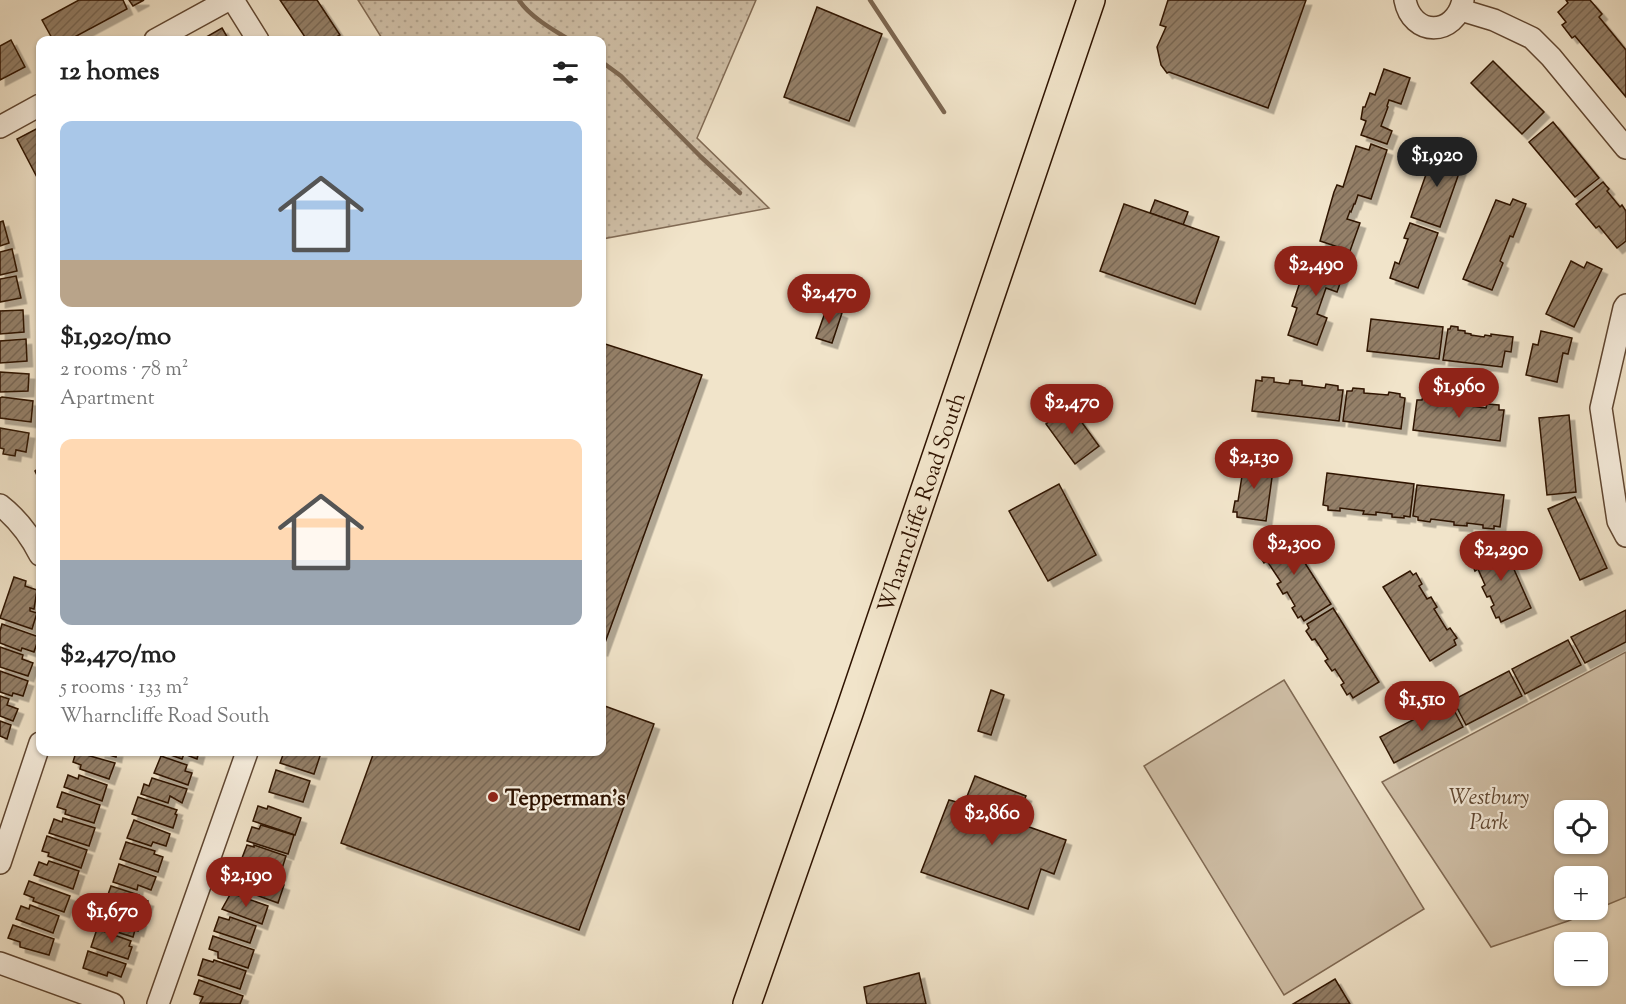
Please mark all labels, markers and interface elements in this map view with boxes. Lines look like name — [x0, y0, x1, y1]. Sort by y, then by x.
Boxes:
text: 12 homes — [60, 54, 159, 91]
icon: filters — [549, 56, 582, 89]
pin: $1,920 — [1388, 137, 1486, 188]
text: $1,920 — [1411, 142, 1463, 171]
icon: home — [267, 160, 375, 268]
pin: $2,490 — [1267, 246, 1365, 297]
text: $2,490 — [1288, 251, 1344, 280]
pin: $2,470 — [780, 274, 878, 325]
text: $2,470 — [801, 279, 857, 308]
text: $1,920/mo — [60, 319, 171, 356]
text: 2 rooms · 78 m² — [60, 356, 189, 385]
pin: $1,960 — [1410, 368, 1508, 419]
text: $1,960 — [1433, 373, 1485, 402]
pin: $2,470 — [1023, 384, 1121, 435]
text: Apartment — [60, 385, 155, 414]
street label: Wharncliffe Road South — [871, 389, 976, 618]
text: $2,470 — [1044, 389, 1100, 418]
pin: $2,130 — [1205, 439, 1303, 490]
text: $2,130 — [1229, 444, 1279, 473]
icon: home — [267, 478, 375, 586]
pin: $2,300 — [1245, 525, 1343, 576]
text: $2,300 — [1267, 530, 1321, 559]
pin: $2,290 — [1452, 531, 1550, 582]
text: $2,290 — [1474, 536, 1528, 565]
text: $2,470/mo — [60, 637, 176, 674]
text: 5 rooms · 133 m² — [60, 674, 189, 703]
pin: $1,510 — [1373, 681, 1471, 732]
text: $1,510 — [1399, 686, 1445, 715]
text: Wharncliffe Road South — [60, 703, 270, 732]
park label: Westbury Park — [1449, 783, 1529, 840]
place label: Tepperman's — [505, 784, 626, 816]
marker: Tepperman's — [486, 790, 500, 804]
pin: $2,860 — [943, 795, 1041, 846]
text: $2,860 — [964, 800, 1020, 829]
map controls — [1554, 800, 1608, 986]
button: locate — [1554, 800, 1608, 854]
pin: $2,190 — [197, 857, 295, 908]
text: $2,190 — [220, 862, 272, 891]
button: + — [1554, 866, 1608, 920]
pin: $1,670 — [63, 893, 161, 944]
text: $1,670 — [86, 898, 138, 927]
button: − — [1554, 932, 1608, 986]

